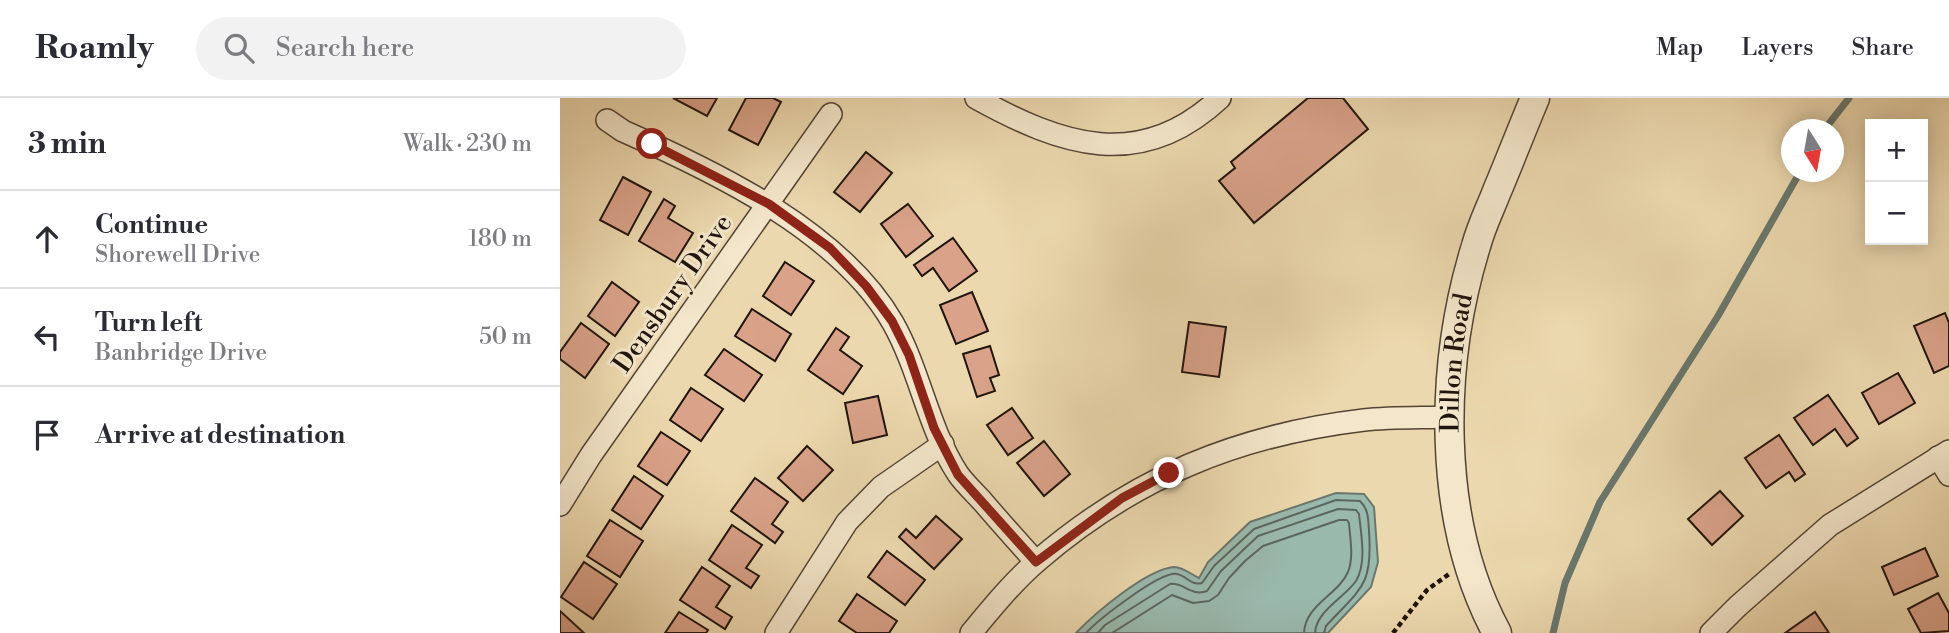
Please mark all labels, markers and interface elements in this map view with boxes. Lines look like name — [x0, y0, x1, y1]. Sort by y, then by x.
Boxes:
search box — [196, 17, 686, 80]
text: Roamly — [35, 28, 154, 69]
icon: search — [220, 29, 258, 67]
text: Search here — [276, 32, 414, 64]
text: Map — [1656, 33, 1703, 63]
text: Layers — [1741, 33, 1813, 63]
text: Share — [1851, 33, 1914, 63]
north arrow — [1781, 119, 1844, 182]
map controls — [1865, 119, 1928, 245]
button: + — [1865, 119, 1928, 182]
text: 3 min — [28, 125, 106, 163]
route start — [636, 128, 667, 159]
text: Walk · 230 m — [403, 130, 532, 158]
button: − — [1865, 182, 1928, 245]
street label: Densbury Drive — [606, 208, 739, 379]
text: Continue — [95, 209, 208, 241]
icon: ahead — [28, 220, 66, 258]
text: 180 m — [468, 225, 532, 253]
text: Shorewell Drive — [95, 241, 260, 269]
street label: Dillon Road — [1434, 290, 1480, 433]
text: Turn left — [95, 307, 203, 339]
icon: left — [28, 318, 66, 356]
text: 50 m — [479, 323, 532, 351]
text: Banbridge Drive — [95, 339, 267, 367]
icon: arrive — [28, 416, 66, 454]
text: Arrive at destination — [95, 419, 345, 451]
route end — [1153, 457, 1184, 488]

